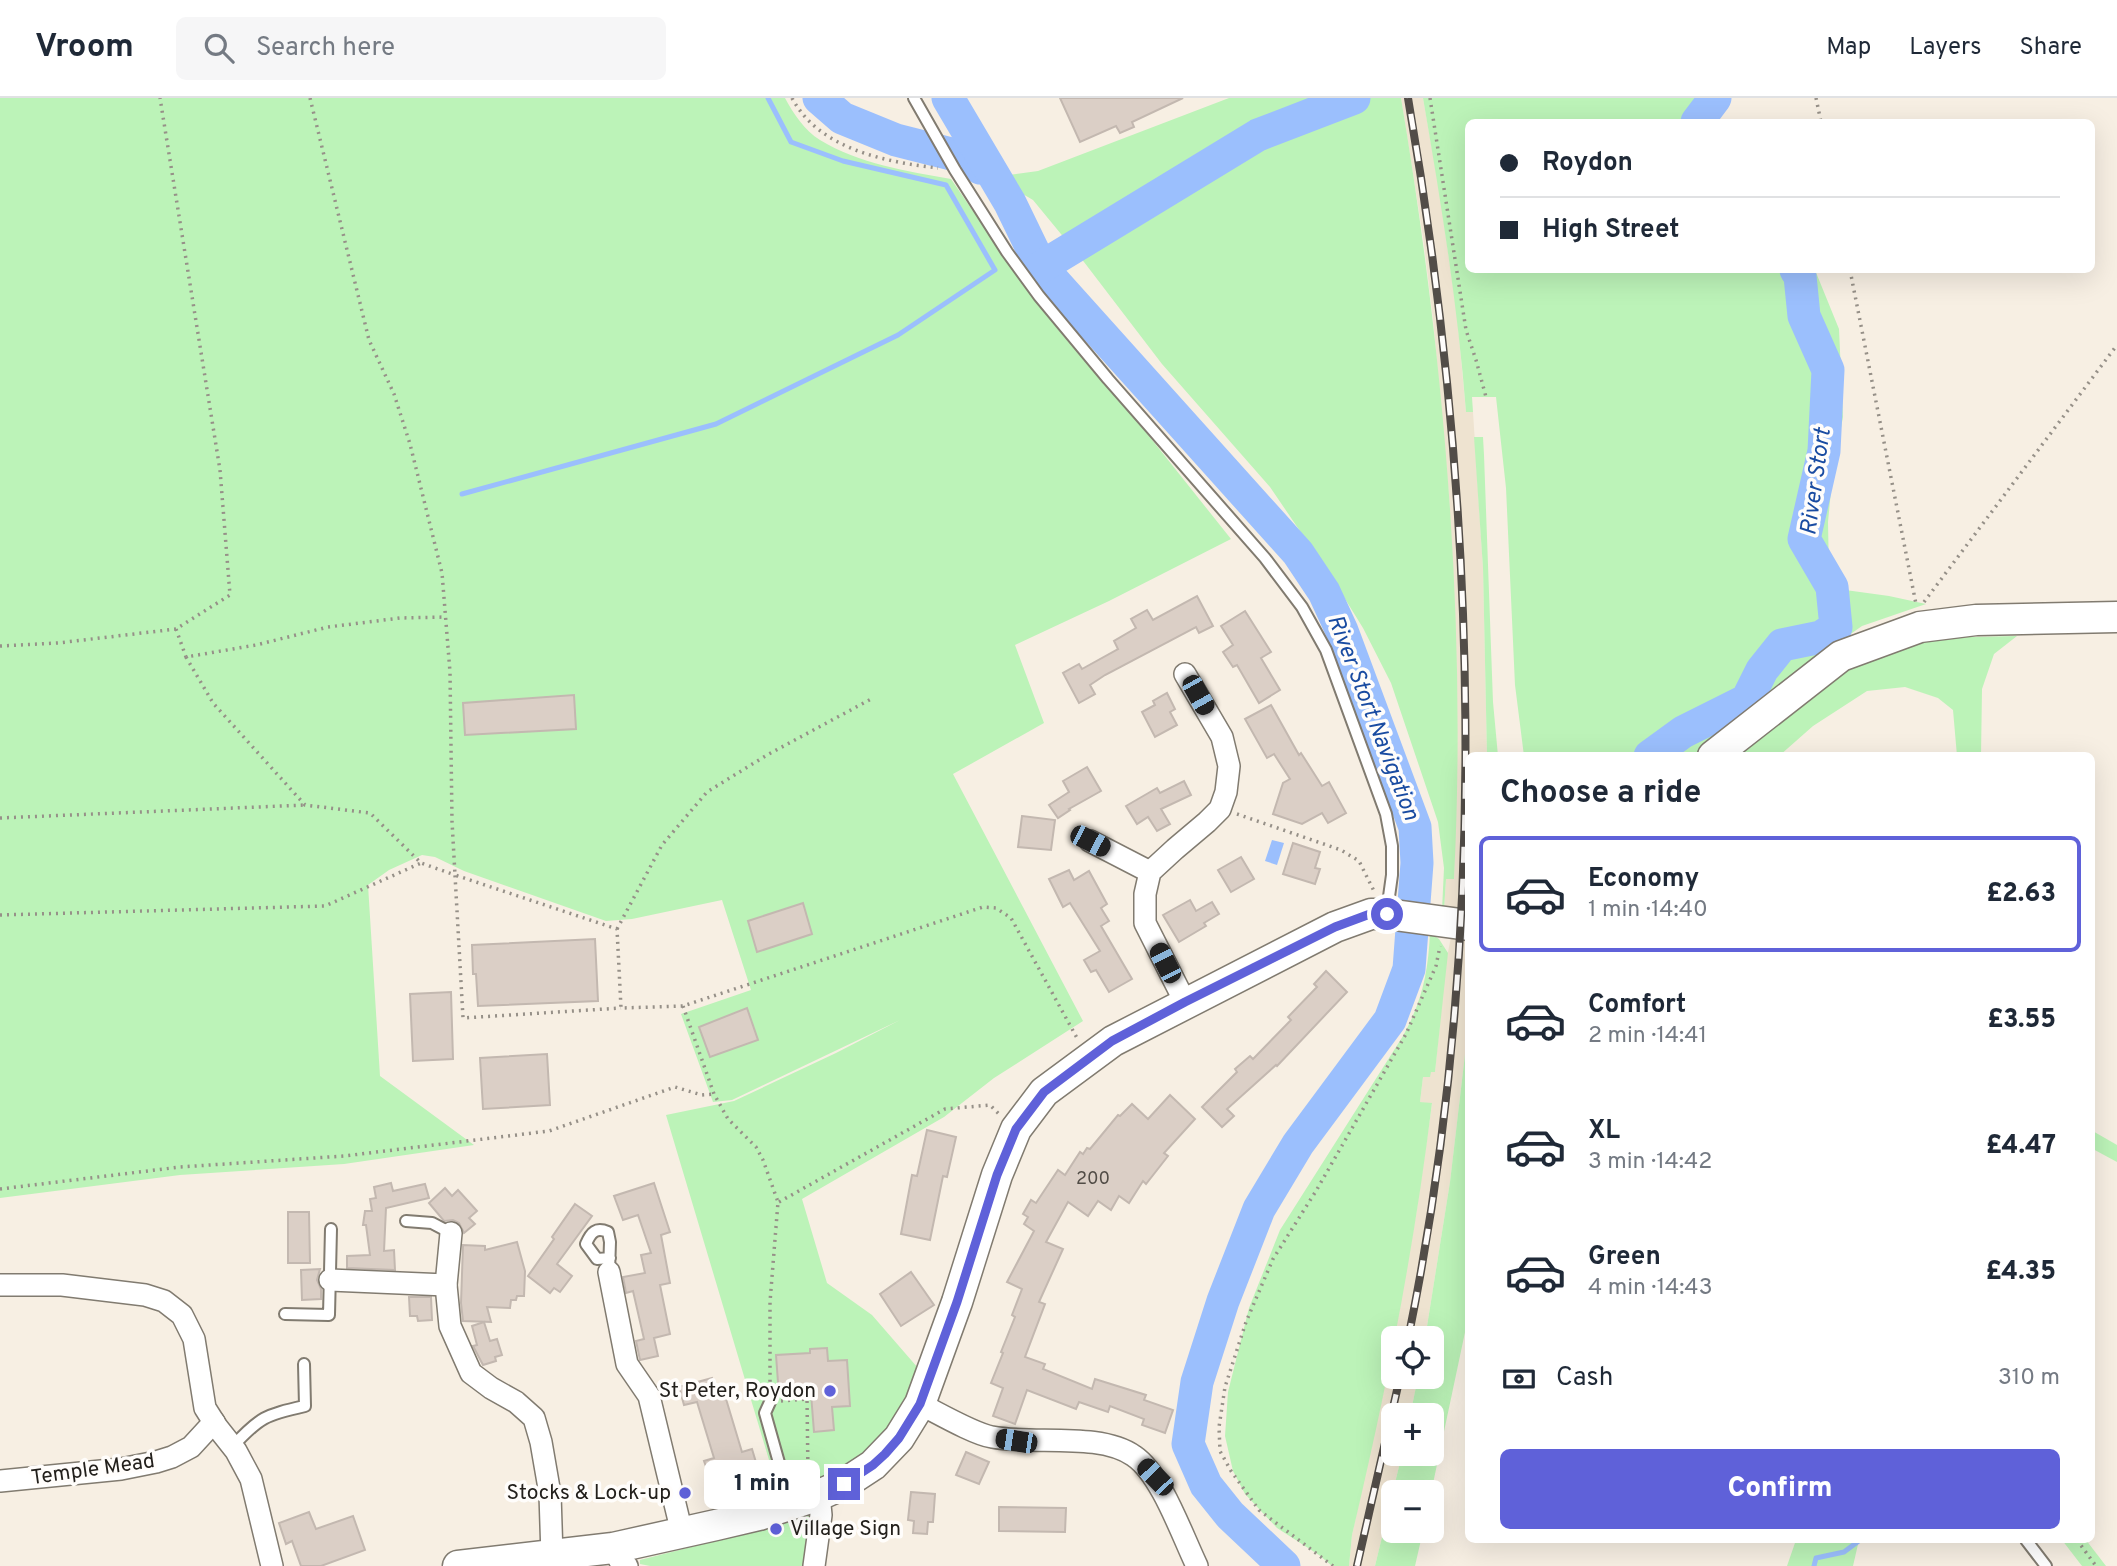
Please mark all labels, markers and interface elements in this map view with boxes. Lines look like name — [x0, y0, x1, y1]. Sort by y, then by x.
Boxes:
search box — [176, 17, 666, 80]
text: Vroom — [35, 27, 134, 69]
icon: search — [200, 29, 238, 67]
text: Search here — [256, 32, 395, 65]
text: Map — [1826, 33, 1871, 63]
text: Layers — [1909, 33, 1981, 63]
text: Share — [2019, 33, 2082, 63]
text: Roydon — [1542, 147, 1633, 180]
text: High Street — [1542, 214, 1680, 247]
water label: River Stort — [1795, 425, 1839, 537]
water label: River Stort Navigation — [1319, 611, 1425, 825]
car — [1179, 672, 1218, 718]
text: Choose a ride — [1500, 774, 1701, 814]
car — [1067, 822, 1114, 860]
icon: car — [1504, 863, 1567, 926]
text: Economy — [1588, 863, 1699, 896]
text: £2.63 — [1986, 878, 2056, 911]
text: 1 min · 14:40 — [1588, 896, 1708, 925]
route start — [1371, 898, 1403, 930]
car — [1147, 940, 1184, 986]
icon: car — [1504, 989, 1567, 1052]
text: Comfort — [1588, 989, 1686, 1022]
text: £3.55 — [1987, 1004, 2056, 1037]
text: 2 min · 14:41 — [1588, 1022, 1707, 1051]
icon: car — [1504, 1115, 1567, 1178]
text: XL — [1588, 1115, 1620, 1148]
text: £4.47 — [1986, 1130, 2056, 1163]
text: 3 min · 14:42 — [1588, 1148, 1712, 1177]
house number: 200 — [1076, 1168, 1110, 1191]
icon: car — [1504, 1241, 1567, 1304]
text: Green — [1588, 1241, 1661, 1274]
text: £4.35 — [1986, 1256, 2056, 1289]
text: 4 min · 14:43 — [1588, 1274, 1712, 1303]
map controls — [1381, 1326, 1444, 1543]
button: locate — [1381, 1326, 1444, 1389]
icon: cash — [1500, 1360, 1538, 1398]
text: Cash — [1556, 1362, 1613, 1395]
text: 310 m — [1998, 1364, 2060, 1393]
place label: St Peter, Roydon — [659, 1378, 816, 1405]
marker: St Peter, Roydon — [822, 1383, 838, 1399]
button: + — [1381, 1403, 1444, 1466]
car — [994, 1427, 1039, 1455]
street label: Temple Mead — [29, 1448, 157, 1492]
button: Confirm — [1500, 1449, 2060, 1529]
car — [1133, 1455, 1178, 1499]
callout: 1 min — [704, 1460, 820, 1508]
route end — [828, 1468, 860, 1500]
text: 1 min — [734, 1470, 790, 1499]
place label: Stocks & Lock-up — [507, 1480, 671, 1507]
button: − — [1381, 1480, 1444, 1543]
marker: Stocks & Lock-up — [677, 1485, 693, 1501]
place label: Village Sign — [790, 1516, 901, 1543]
marker: Village Sign — [768, 1521, 784, 1537]

